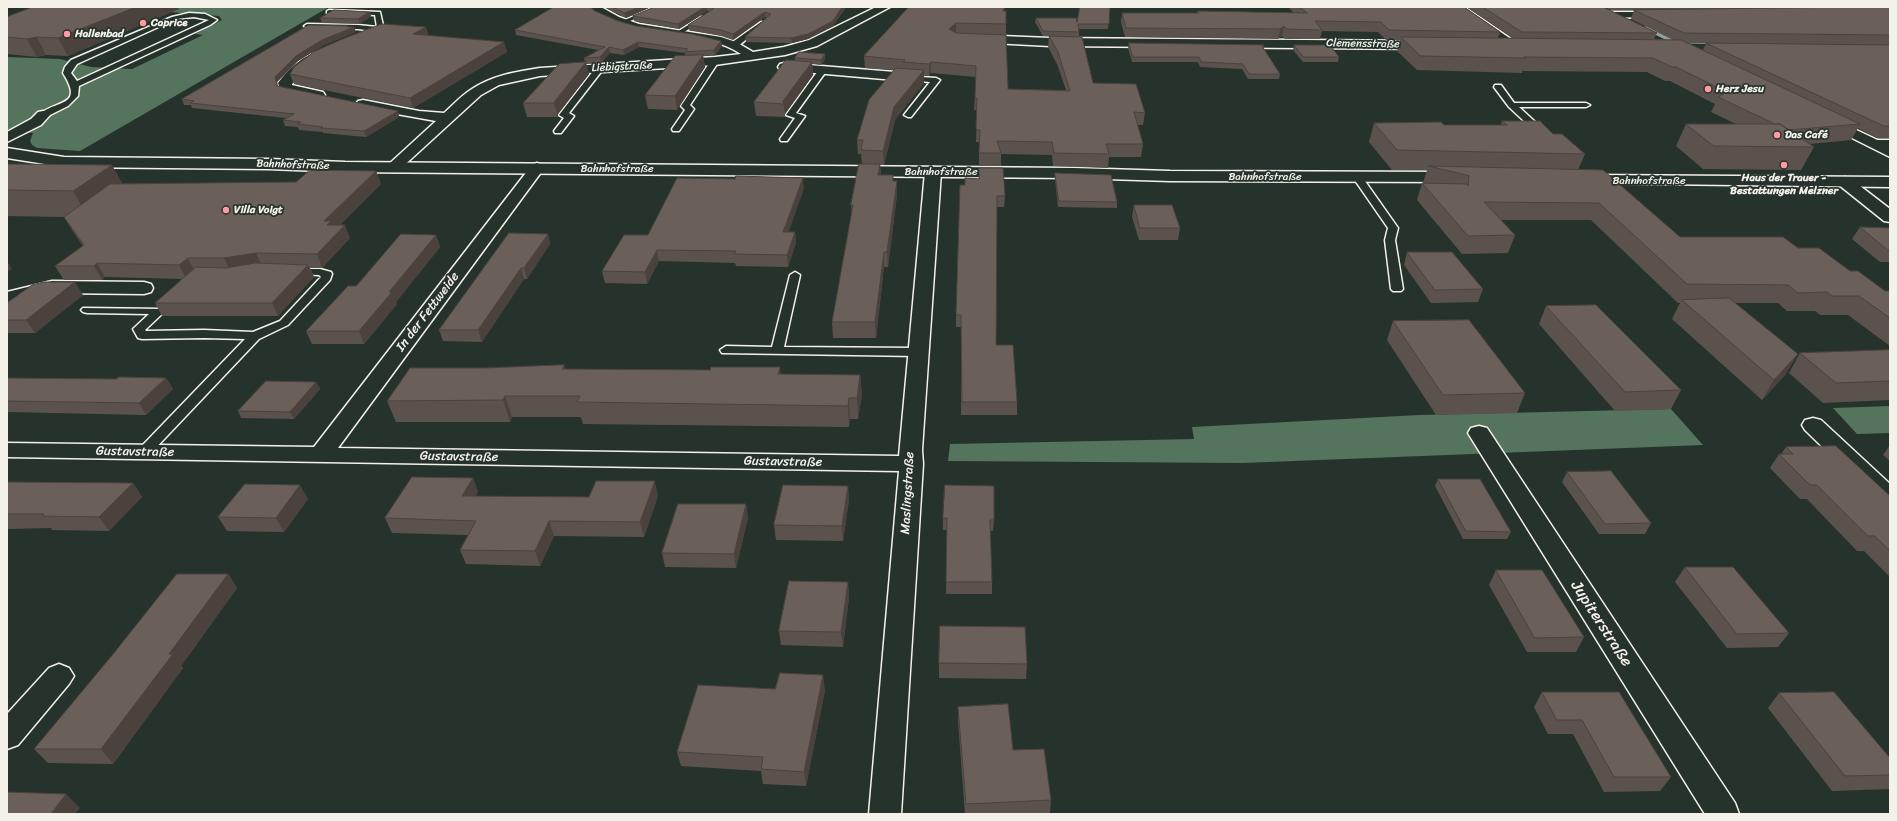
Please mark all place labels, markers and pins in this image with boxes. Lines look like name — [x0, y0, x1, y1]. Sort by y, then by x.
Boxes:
place label: Caprice — [151, 16, 188, 30]
marker: Caprice — [138, 18, 148, 28]
place label: Hallenbad — [75, 27, 124, 41]
marker: Hallenbad — [62, 29, 72, 39]
place label: Herz Jesu — [1716, 82, 1764, 96]
marker: Herz Jesu — [1703, 84, 1713, 94]
place label: Das Café — [1785, 128, 1828, 142]
marker: Das Café — [1772, 130, 1782, 140]
marker: Haus der Trauer - Bestattungen Melzner — [1779, 160, 1789, 170]
place label: Haus der Trauer - Bestattungen Melzner — [1730, 171, 1838, 197]
place label: Villa Voigt — [234, 203, 283, 217]
marker: Villa Voigt — [221, 205, 231, 215]

